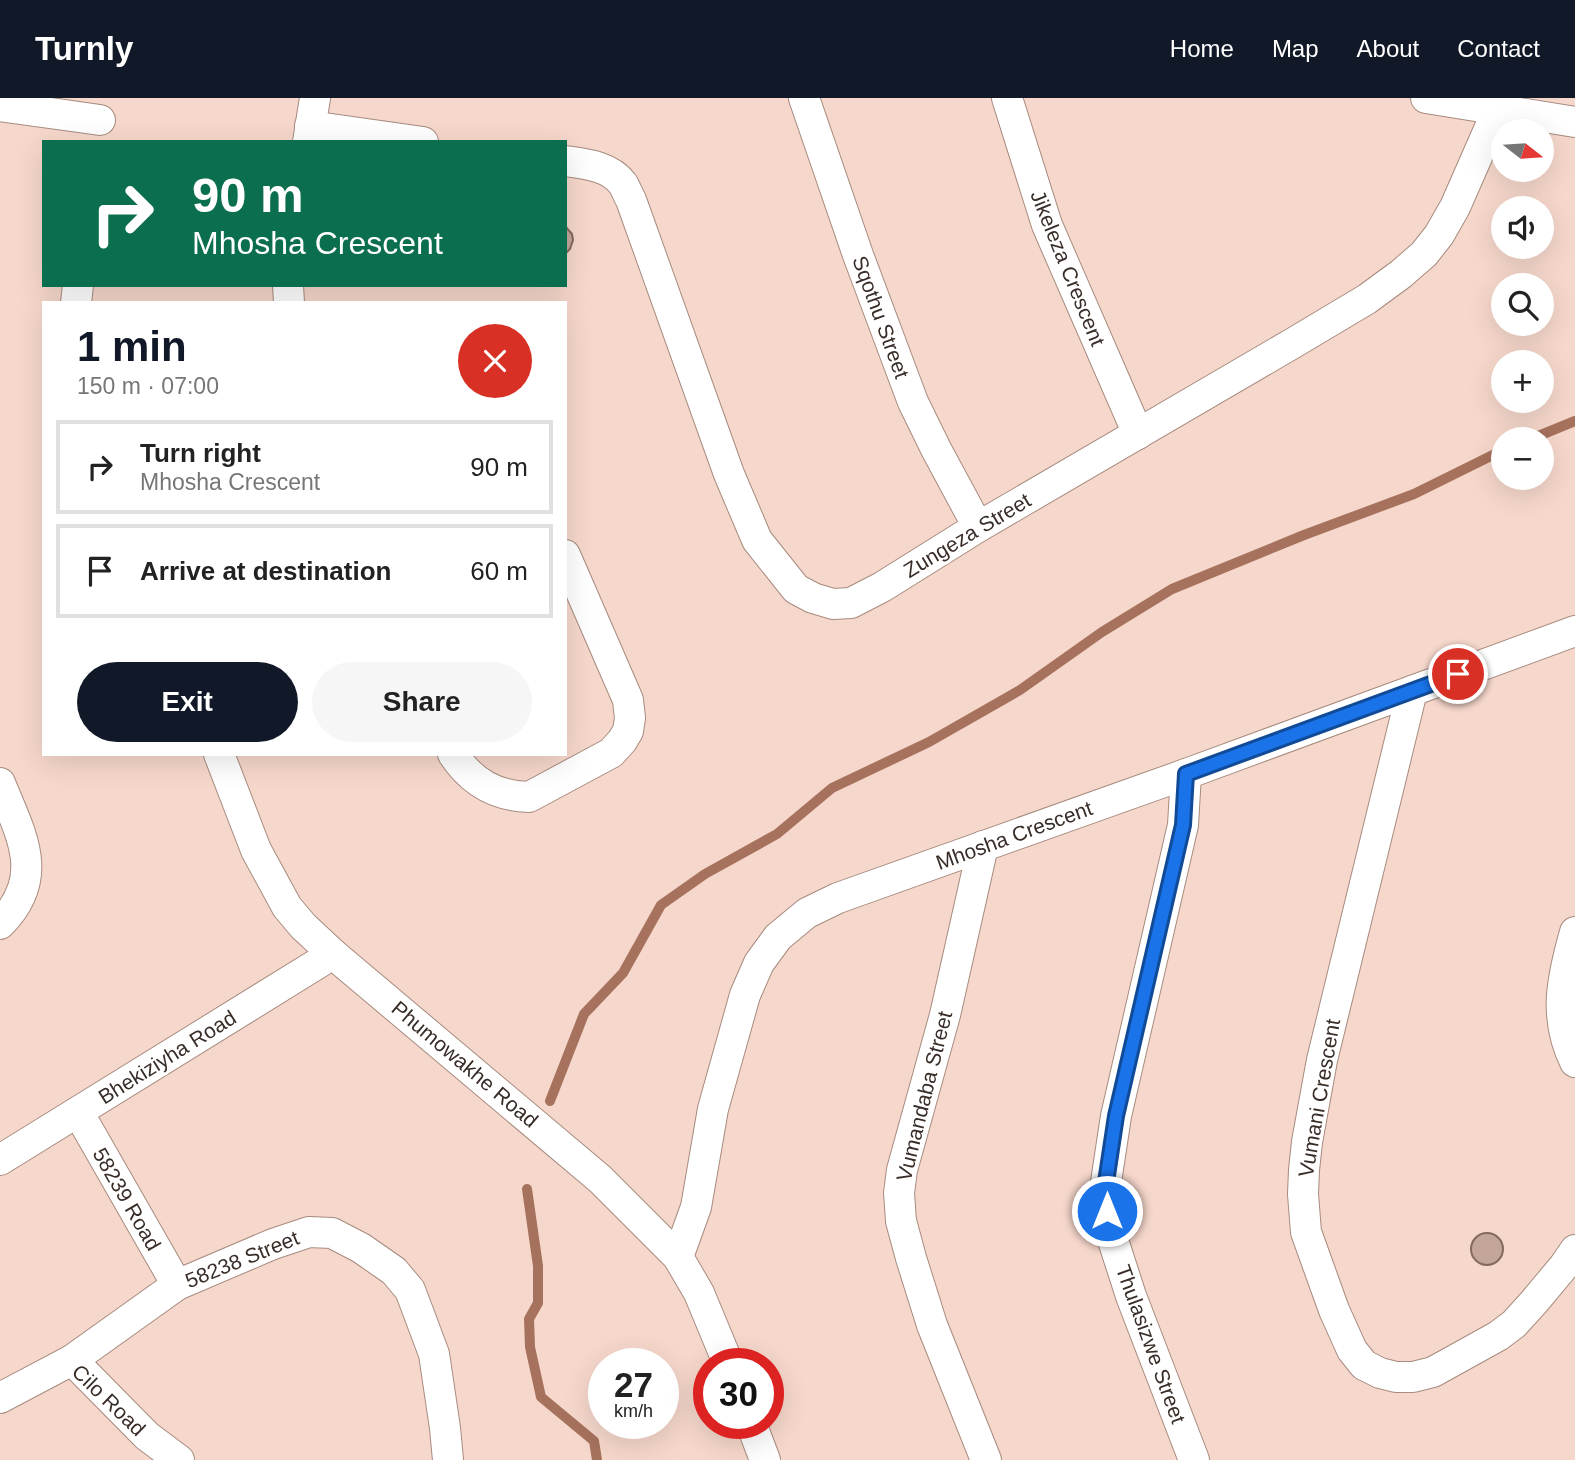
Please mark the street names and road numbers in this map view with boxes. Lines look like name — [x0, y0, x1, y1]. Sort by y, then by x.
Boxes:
street label: Jikeleza Crescent — [1026, 187, 1110, 349]
street label: Sqothu Street — [848, 253, 914, 381]
street label: Zungeza Street — [900, 488, 1035, 582]
street label: Mhosha Crescent — [933, 796, 1095, 874]
street label: Phumowakhe Road — [387, 996, 543, 1132]
street label: Bhekiziyha Road — [94, 1005, 240, 1109]
street label: Vumandaba Street — [892, 1008, 956, 1183]
street label: Vumani Crescent — [1294, 1017, 1344, 1179]
street label: 58239 Road — [88, 1144, 166, 1254]
street label: 58238 Street — [182, 1226, 302, 1292]
street label: Thulasizwe Street — [1112, 1262, 1190, 1427]
street label: Cilo Road — [68, 1360, 150, 1440]

